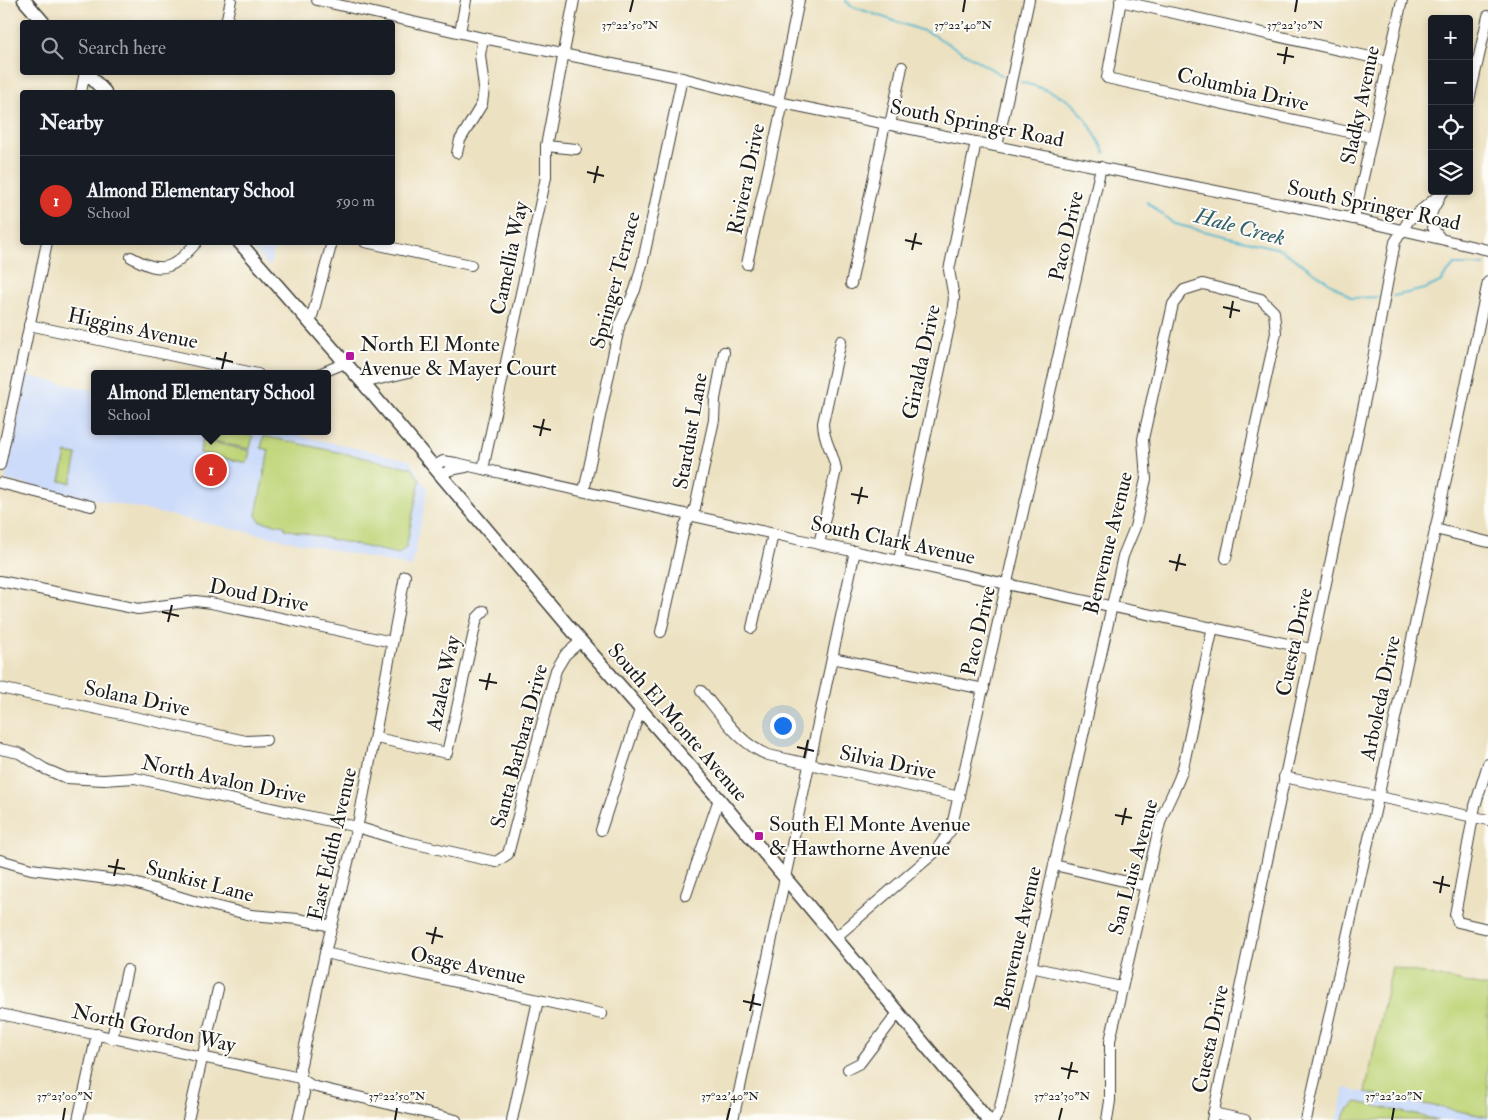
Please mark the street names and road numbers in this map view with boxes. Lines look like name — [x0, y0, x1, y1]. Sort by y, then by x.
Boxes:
street label: Sladky Avenue — [1335, 43, 1386, 167]
street label: Columbia Drive — [1174, 61, 1312, 118]
street label: South Springer Road — [888, 93, 1067, 154]
street label: Riviera Drive — [722, 121, 771, 237]
street label: South Springer Road — [1285, 174, 1464, 237]
street label: Paco Drive — [1043, 188, 1090, 284]
street label: Camellia Way — [484, 198, 535, 317]
street label: Springer Terrace — [584, 208, 647, 352]
street label: Higgins Avenue — [65, 302, 201, 355]
street label: Giralda Drive — [896, 302, 947, 422]
street label: Stardust Lane — [667, 370, 714, 491]
street label: Benvenue Avenue — [1078, 469, 1139, 617]
street label: South Clark Avenue — [808, 510, 978, 571]
street label: Doud Drive — [207, 573, 311, 618]
street label: Paco Drive — [955, 583, 1002, 679]
street label: Cuesta Drive — [1270, 585, 1319, 699]
street label: Azalea Way — [420, 632, 467, 734]
street label: Arboleda Drive — [1354, 633, 1407, 764]
street label: South El Monte Avenue — [601, 638, 754, 807]
street label: Santa Barbara Drive — [485, 661, 554, 831]
street label: Solana Drive — [81, 674, 193, 723]
street label: Silvia Drive — [837, 739, 939, 786]
street label: North Avalon Drive — [139, 749, 309, 810]
street label: East Edith Avenue — [302, 765, 363, 923]
street label: San Luis Avenue — [1102, 796, 1165, 938]
street label: Sunkist Lane — [143, 854, 257, 909]
street label: Benvenue Avenue — [989, 864, 1048, 1012]
street label: Osage Avenue — [408, 940, 528, 991]
street label: Cuesta Drive — [1186, 982, 1235, 1096]
street label: North Gordon Way — [69, 998, 239, 1059]

